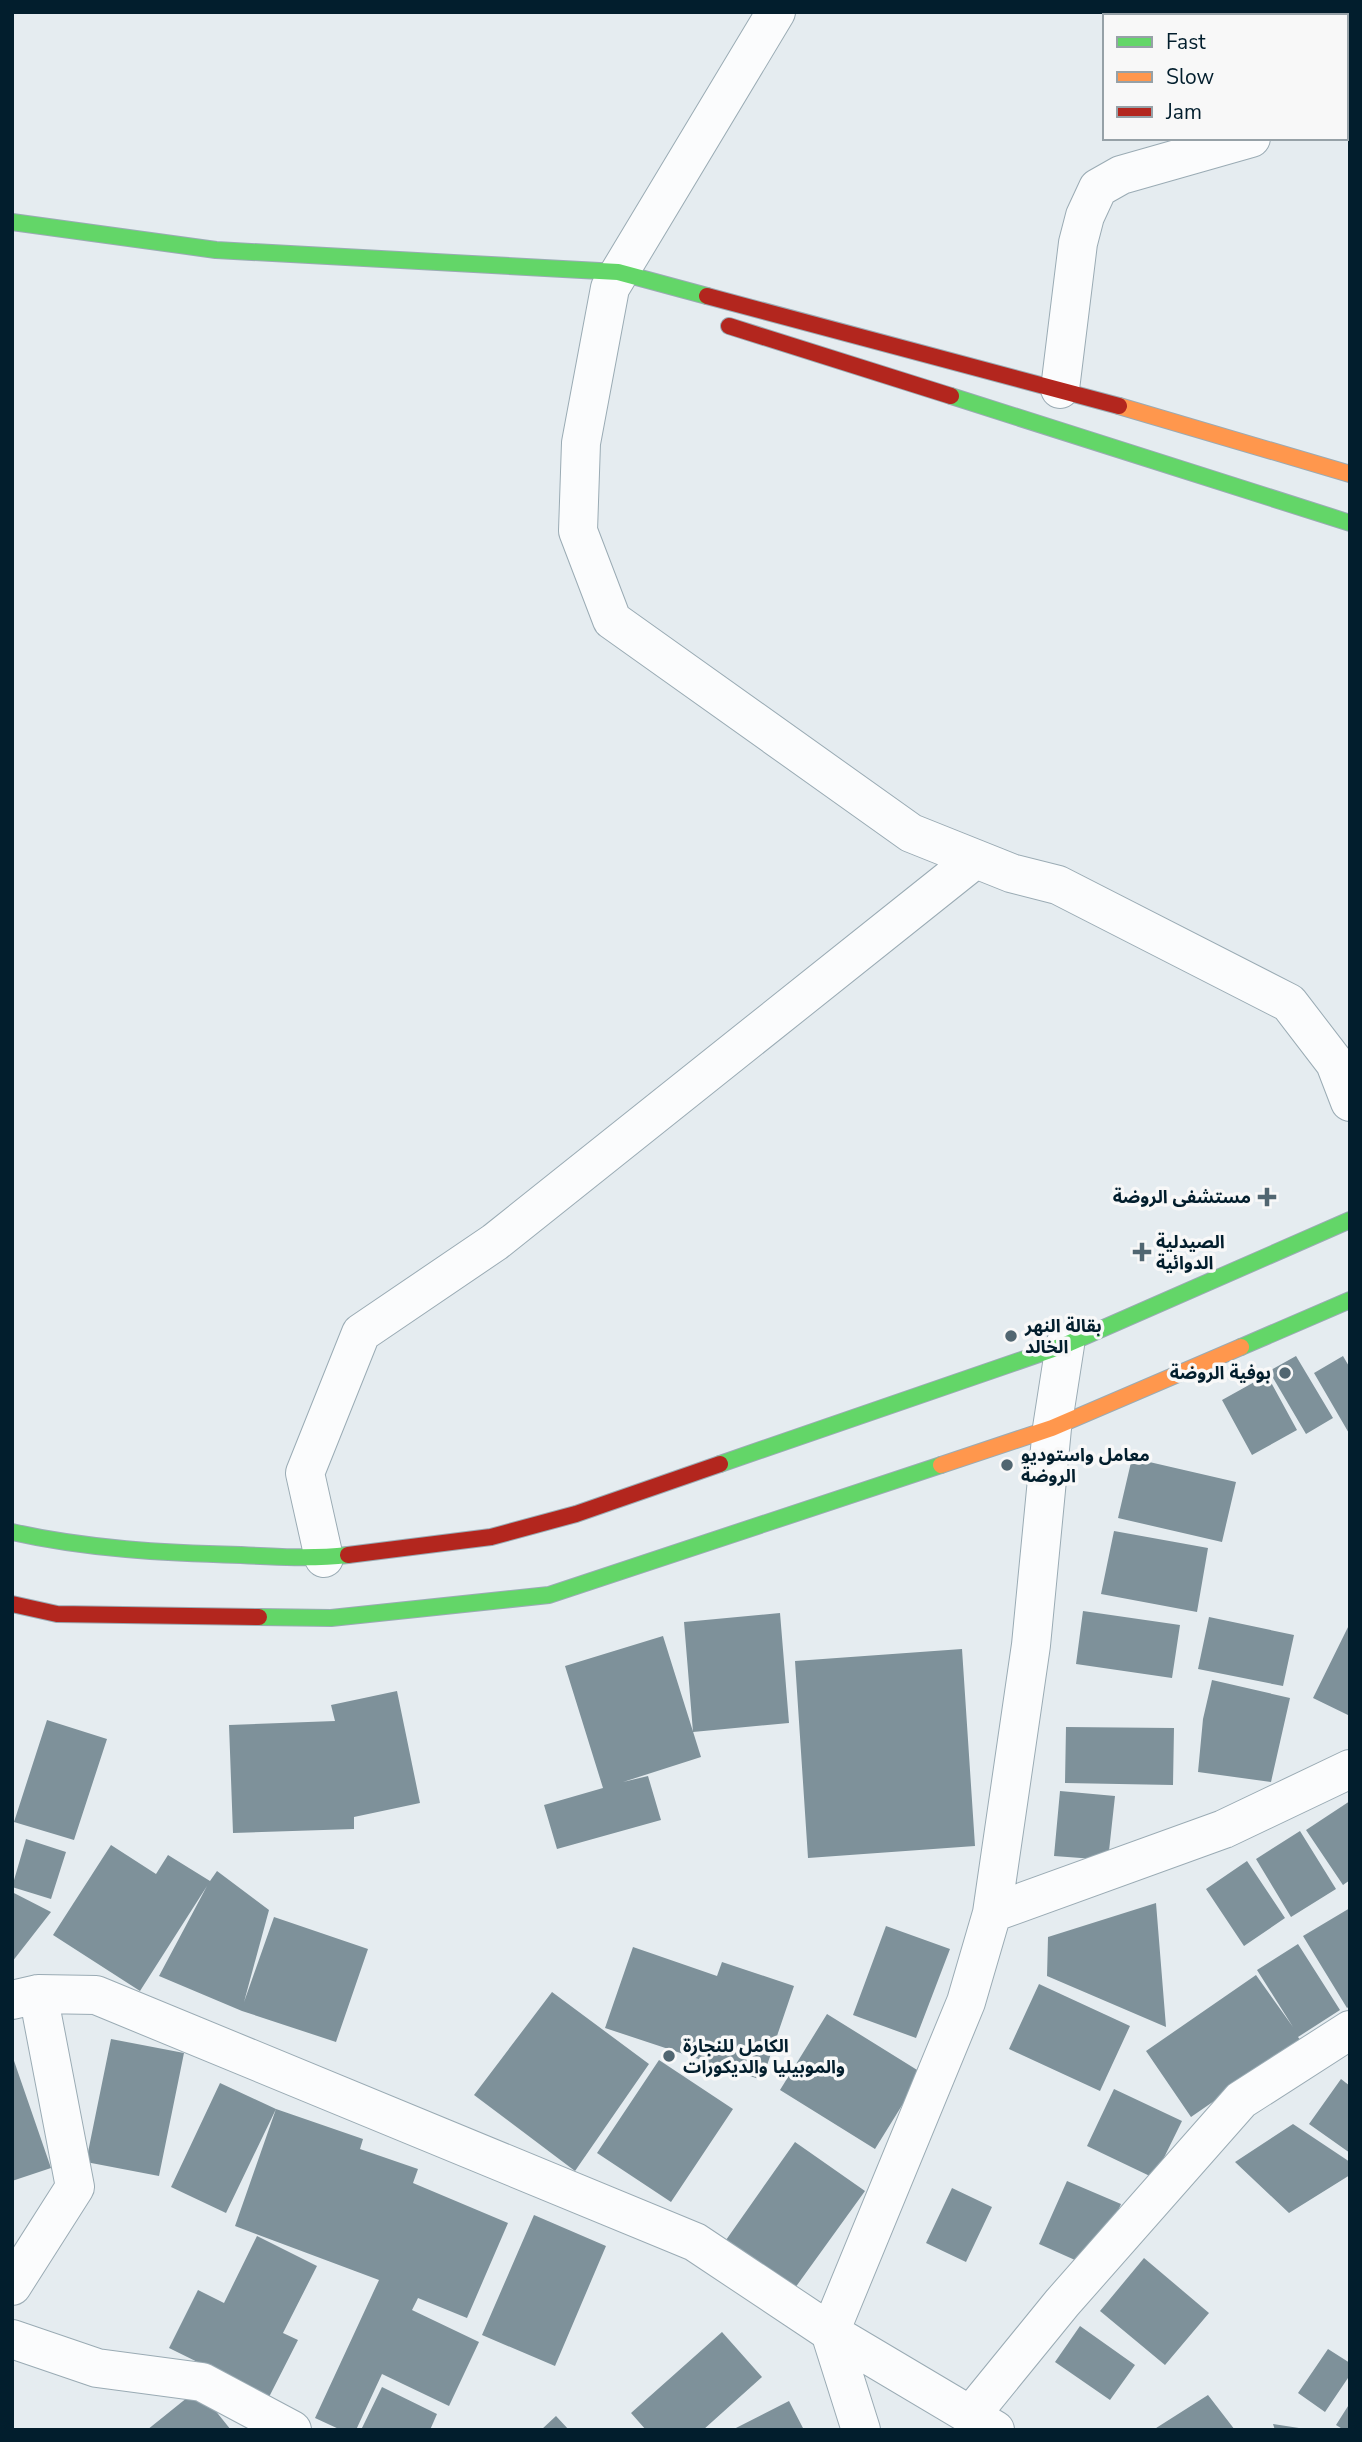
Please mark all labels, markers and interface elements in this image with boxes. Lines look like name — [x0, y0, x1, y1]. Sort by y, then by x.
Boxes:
legend — [1103, 14, 1348, 140]
text: Fast — [1166, 28, 1206, 56]
text: Slow — [1166, 63, 1215, 91]
text: Jam — [1165, 98, 1202, 126]
place label: مستشفى الروضة — [1113, 1185, 1251, 1209]
marker: مستشفى الروضة — [1257, 1187, 1277, 1207]
place label: الصيدلية الدوائية — [1156, 1230, 1225, 1275]
marker: الصيدلية الدوائية — [1134, 1244, 1150, 1260]
place label: بقالة النهر الخالد — [1024, 1314, 1102, 1359]
marker: بقالة النهر الخالد — [1003, 1328, 1019, 1344]
place label: بوفية الروضة — [1170, 1361, 1271, 1385]
marker: بوفية الروضة — [1277, 1365, 1293, 1381]
place label: معامل واستوديو الروضة — [1021, 1443, 1150, 1488]
marker: معامل واستوديو الروضة — [999, 1457, 1015, 1473]
place label: الكامل للنجارة والموبيليا والديكورات — [683, 2034, 845, 2079]
marker: الكامل للنجارة والموبيليا والديكورات — [661, 2048, 677, 2064]

